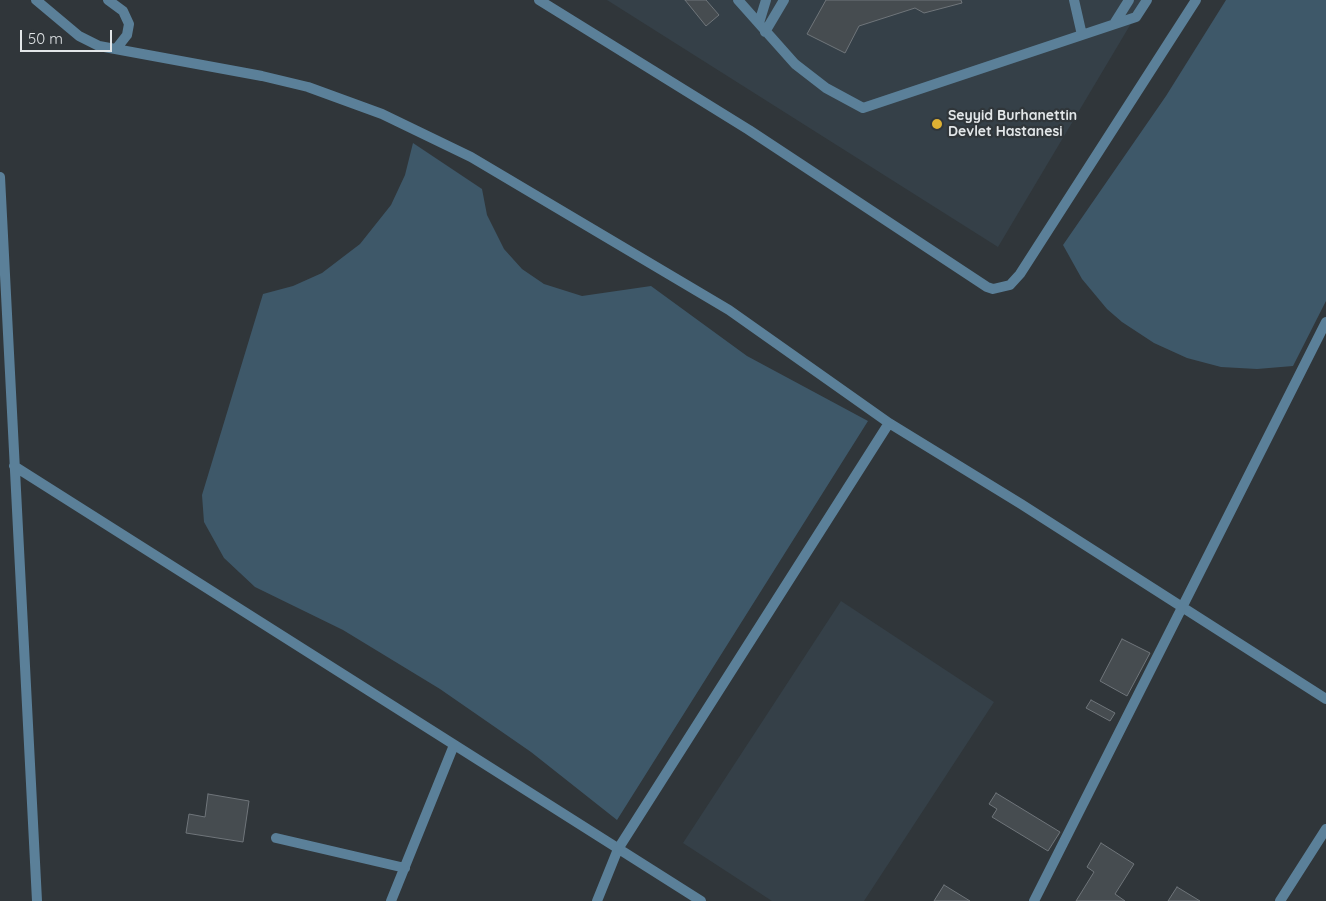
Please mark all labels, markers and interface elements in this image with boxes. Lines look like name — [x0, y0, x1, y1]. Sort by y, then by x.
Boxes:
scale bar — [22, 20, 115, 52]
text: 50 m — [28, 29, 63, 48]
place label: Seyyid Burhanettin Devlet Hastanesi — [948, 108, 1077, 140]
marker: Seyyid Burhanettin Devlet Hastanesi — [930, 117, 944, 131]

